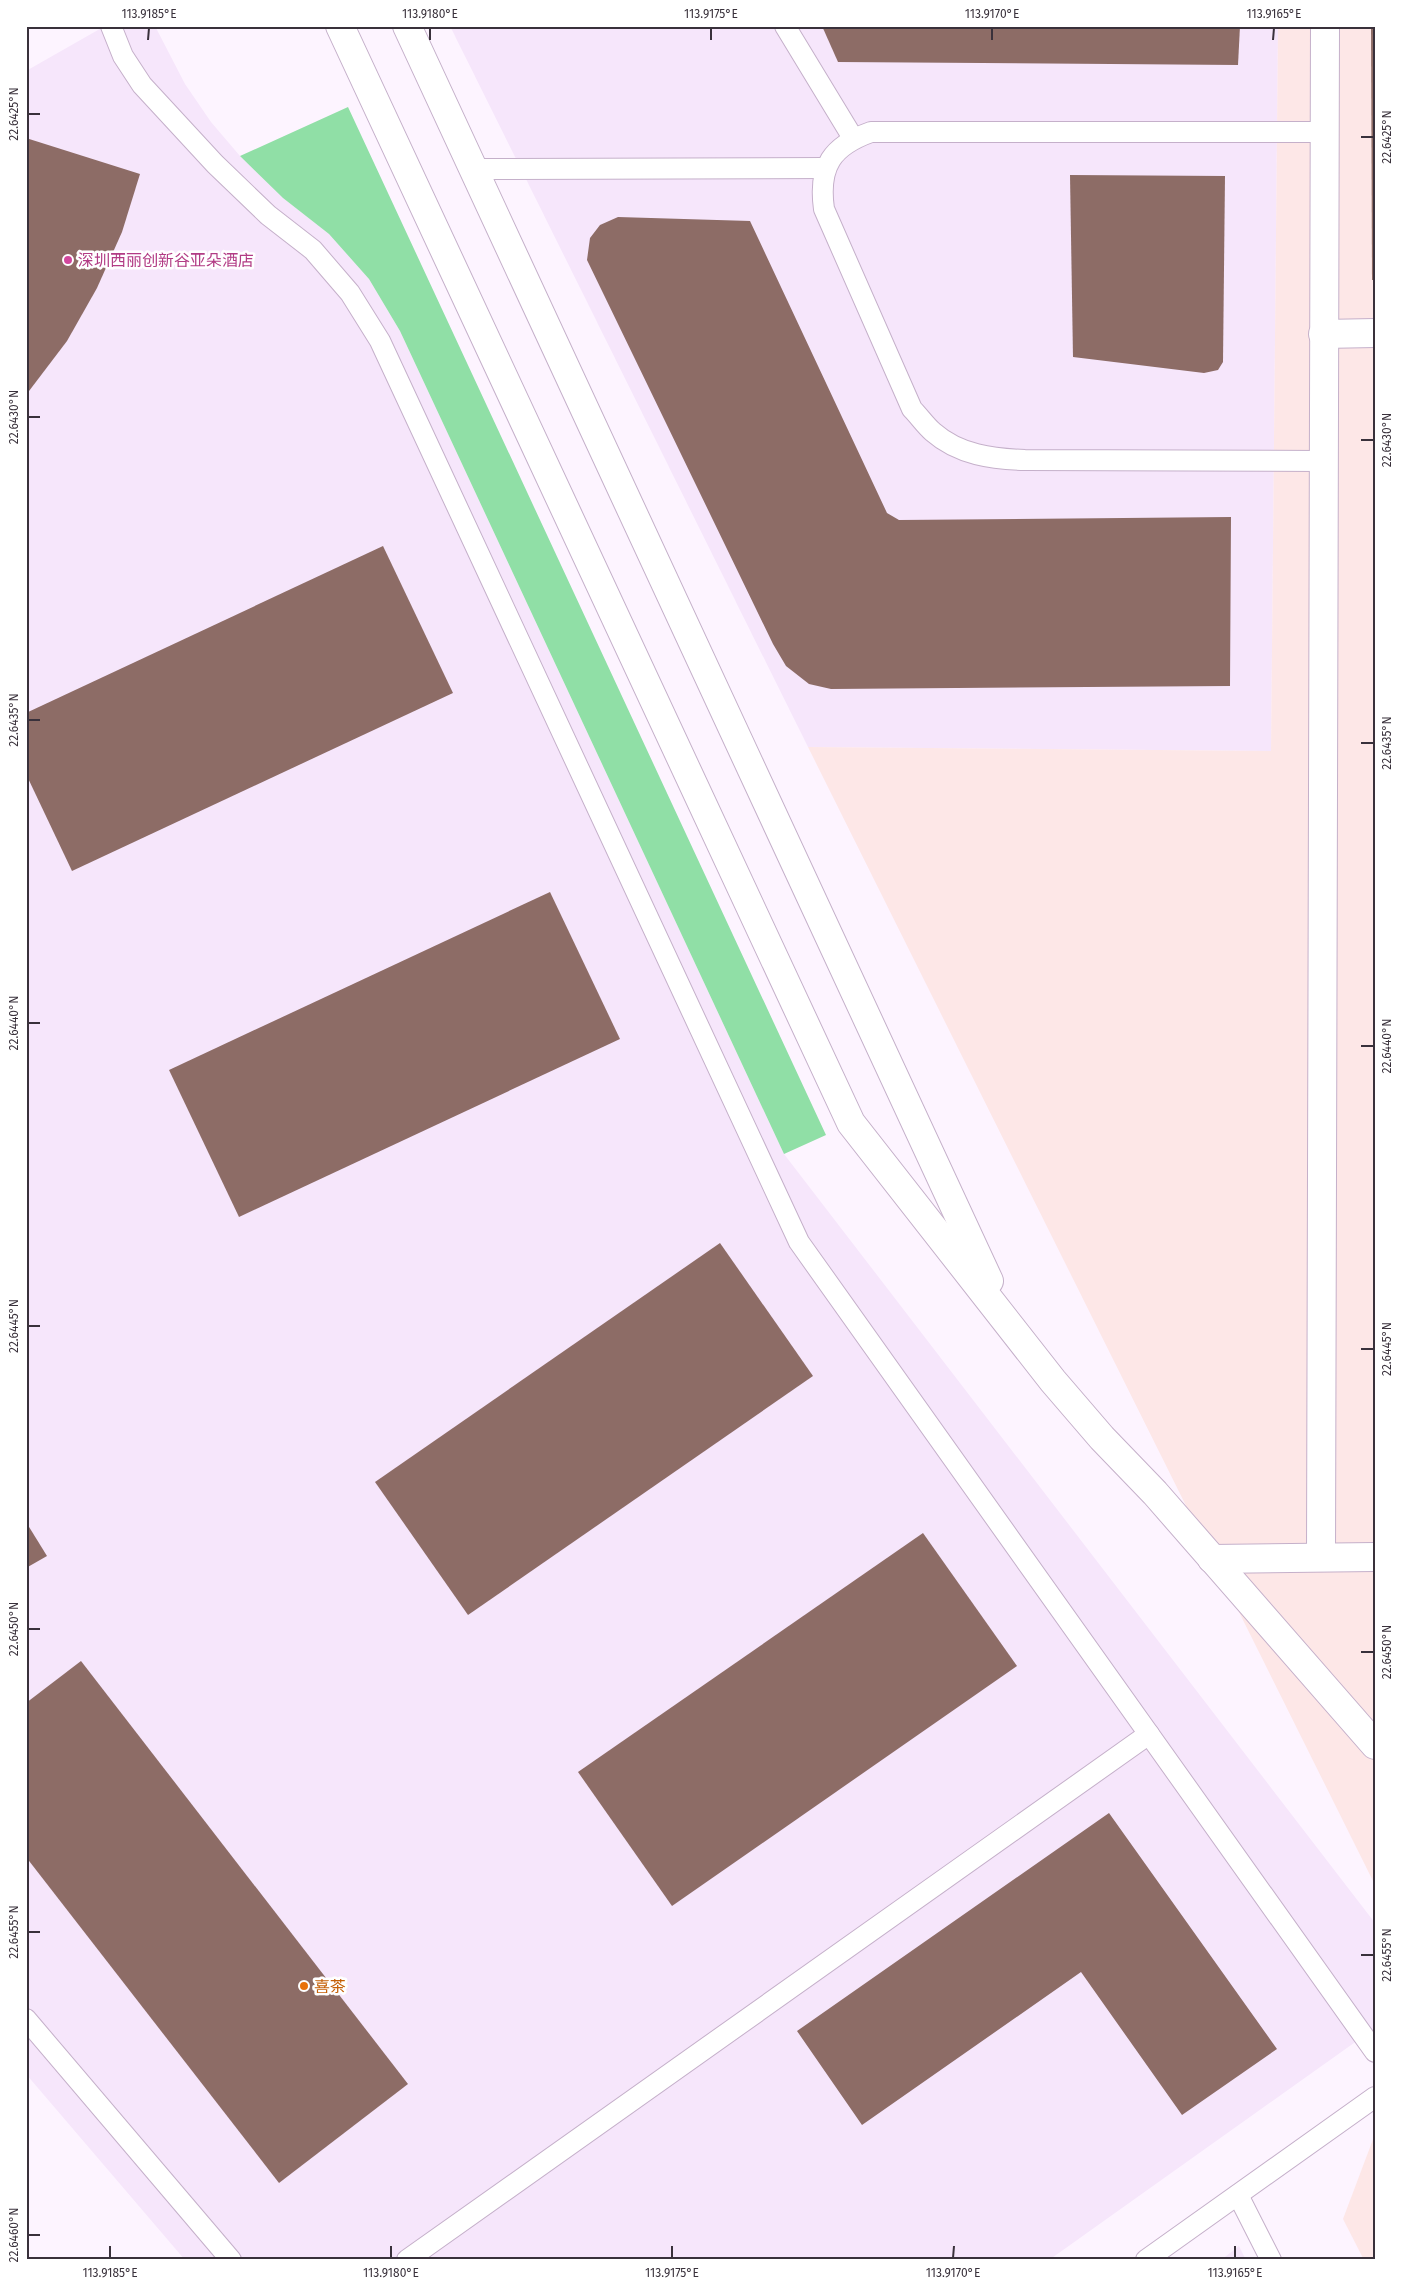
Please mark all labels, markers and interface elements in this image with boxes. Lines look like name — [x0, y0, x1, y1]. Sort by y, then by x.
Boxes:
text: 113.9185°E — [121, 7, 177, 21]
text: 113.9180°E — [402, 7, 458, 21]
text: 113.9175°E — [684, 7, 738, 21]
text: 113.9170°E — [965, 7, 1019, 21]
text: 113.9165°E — [1247, 7, 1301, 21]
text: 22.6425°N — [7, 87, 21, 141]
text: 22.6425°N — [1380, 110, 1394, 164]
place label: 深圳西丽创新谷亚朵酒店 — [78, 251, 254, 270]
marker: 深圳西丽创新谷亚朵酒店 — [62, 254, 74, 266]
text: 22.6430°N — [7, 390, 21, 444]
text: 22.6430°N — [1380, 413, 1394, 467]
text: 22.6435°N — [7, 693, 21, 747]
text: 22.6435°N — [1380, 716, 1394, 770]
text: 22.6440°N — [7, 996, 21, 1050]
text: 22.6440°N — [1380, 1019, 1394, 1073]
text: 22.6445°N — [7, 1299, 21, 1353]
text: 22.6445°N — [1380, 1322, 1394, 1376]
text: 22.6450°N — [7, 1602, 21, 1656]
text: 22.6450°N — [1380, 1625, 1394, 1679]
text: 22.6455°N — [7, 1905, 21, 1959]
text: 22.6455°N — [1380, 1928, 1394, 1982]
place label: 喜茶 — [314, 1977, 346, 1996]
marker: 喜茶 — [298, 1980, 310, 1992]
text: 22.6460°N — [7, 2208, 21, 2263]
text: 113.9185°E — [82, 2266, 138, 2280]
text: 113.9180°E — [363, 2266, 419, 2280]
text: 113.9175°E — [645, 2266, 699, 2280]
text: 113.9170°E — [926, 2266, 980, 2280]
text: 113.9165°E — [1208, 2266, 1262, 2280]

